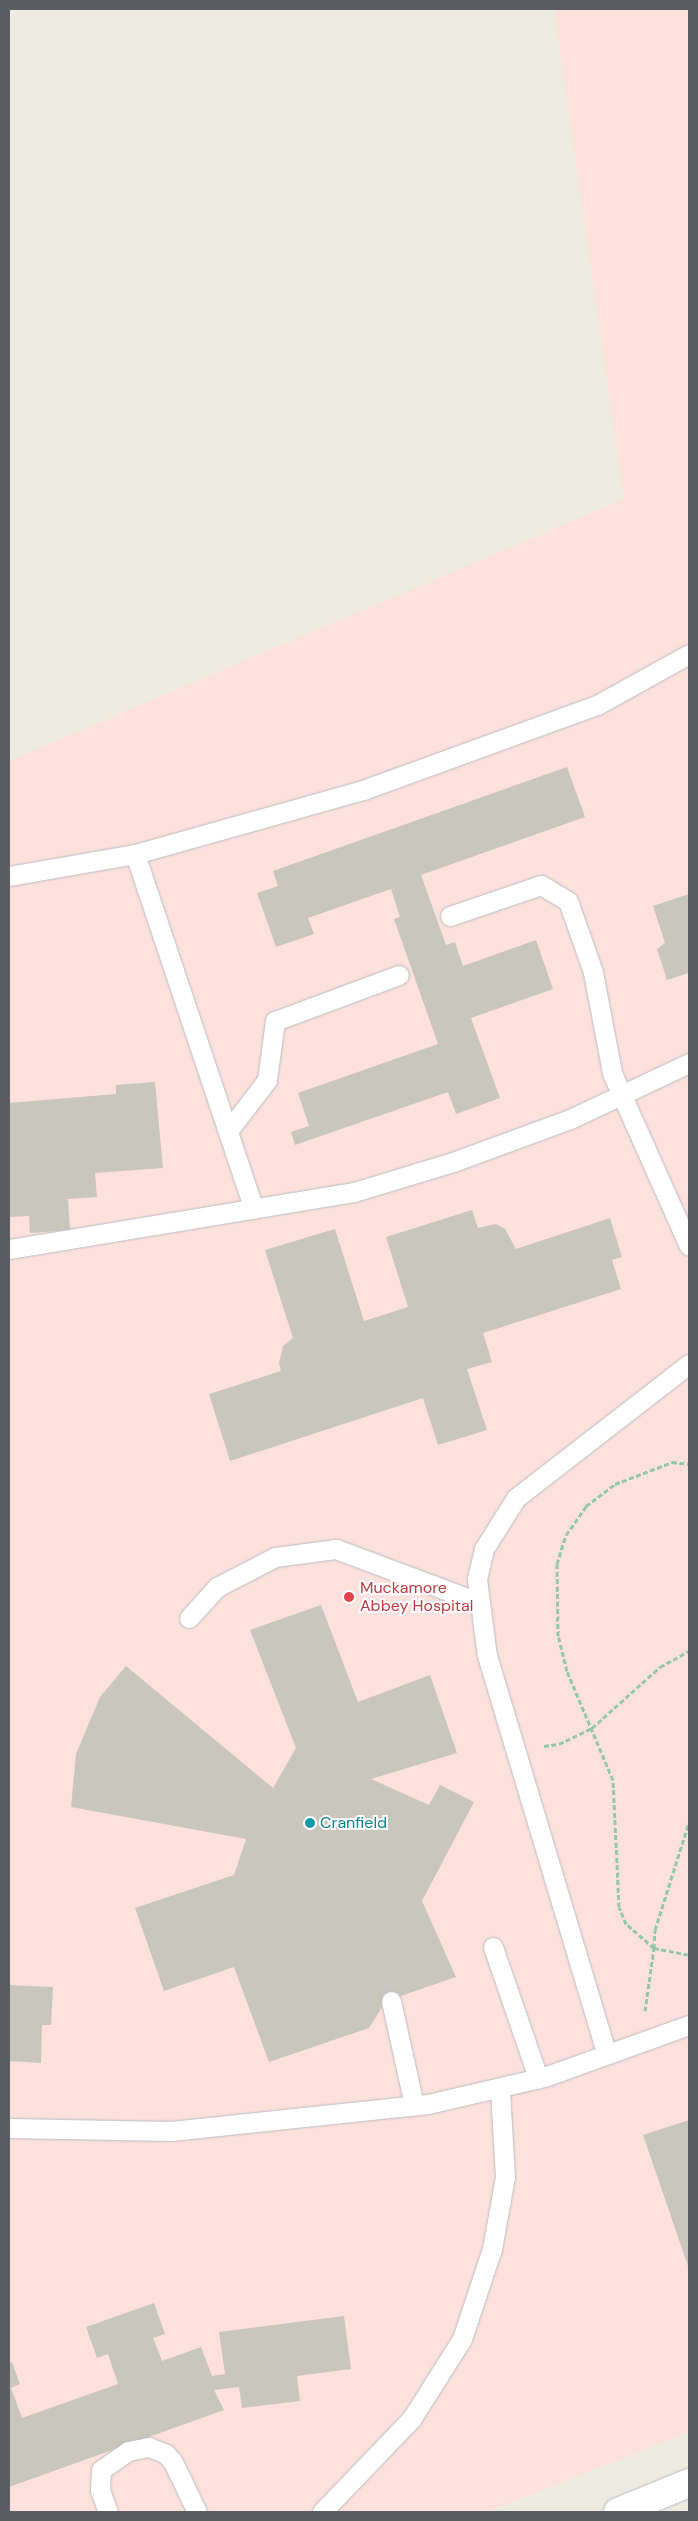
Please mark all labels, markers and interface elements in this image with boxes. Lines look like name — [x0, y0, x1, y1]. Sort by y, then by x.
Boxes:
place label: Muckamore Abbey Hospital — [360, 1578, 473, 1616]
marker: Muckamore Abbey Hospital — [342, 1590, 356, 1604]
place label: Cranfield — [320, 1813, 387, 1833]
marker: Cranfield — [304, 1817, 316, 1829]

